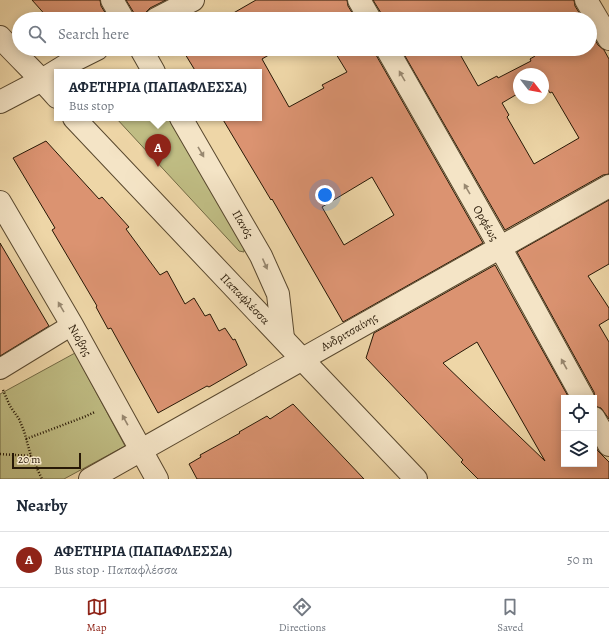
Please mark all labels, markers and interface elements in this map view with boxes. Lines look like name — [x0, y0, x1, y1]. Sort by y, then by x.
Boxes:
search box — [12, 12, 597, 56]
icon: search — [26, 23, 48, 45]
text: Search here — [58, 24, 129, 44]
north arrow — [513, 68, 549, 104]
popup — [54, 69, 262, 121]
one-way arrow — [399, 70, 406, 82]
text: ΑΦΕΤΗΡΙΑ (ΠΑΠΑΦΛΕΣΣΑ) — [69, 77, 247, 97]
text: Bus stop — [69, 97, 114, 114]
pin: A — [145, 134, 171, 167]
one-way arrow — [197, 146, 204, 158]
one-way arrow — [463, 183, 470, 195]
your location — [315, 185, 335, 205]
street label: Ορφέως — [469, 202, 503, 244]
street label: Πανός — [229, 207, 257, 241]
one-way arrow — [263, 259, 269, 271]
street label: Παπαφλέσσα — [217, 270, 274, 328]
one-way arrow — [58, 301, 65, 313]
street label: Ανδριτσαίνης — [317, 309, 380, 355]
street label: Νιόβης — [64, 321, 96, 359]
one-way arrow — [561, 358, 567, 370]
map controls — [561, 395, 597, 467]
button: locate — [561, 395, 597, 431]
one-way arrow — [122, 415, 128, 426]
button: layers — [561, 431, 597, 467]
scale bar — [12, 451, 81, 470]
text: 20 m — [18, 452, 40, 467]
text: Nearby — [16, 494, 67, 517]
text: ΑΦΕΤΗΡΙΑ (ΠΑΠΑΦΛΕΣΣΑ) — [54, 541, 232, 561]
text: A — [25, 551, 33, 568]
text: 50 m — [567, 551, 593, 568]
text: Bus stop · Παπαφλέσσα — [54, 561, 178, 578]
tab: Map — [86, 596, 108, 635]
tab: Directions — [279, 596, 326, 635]
tab: Saved — [497, 596, 523, 635]

